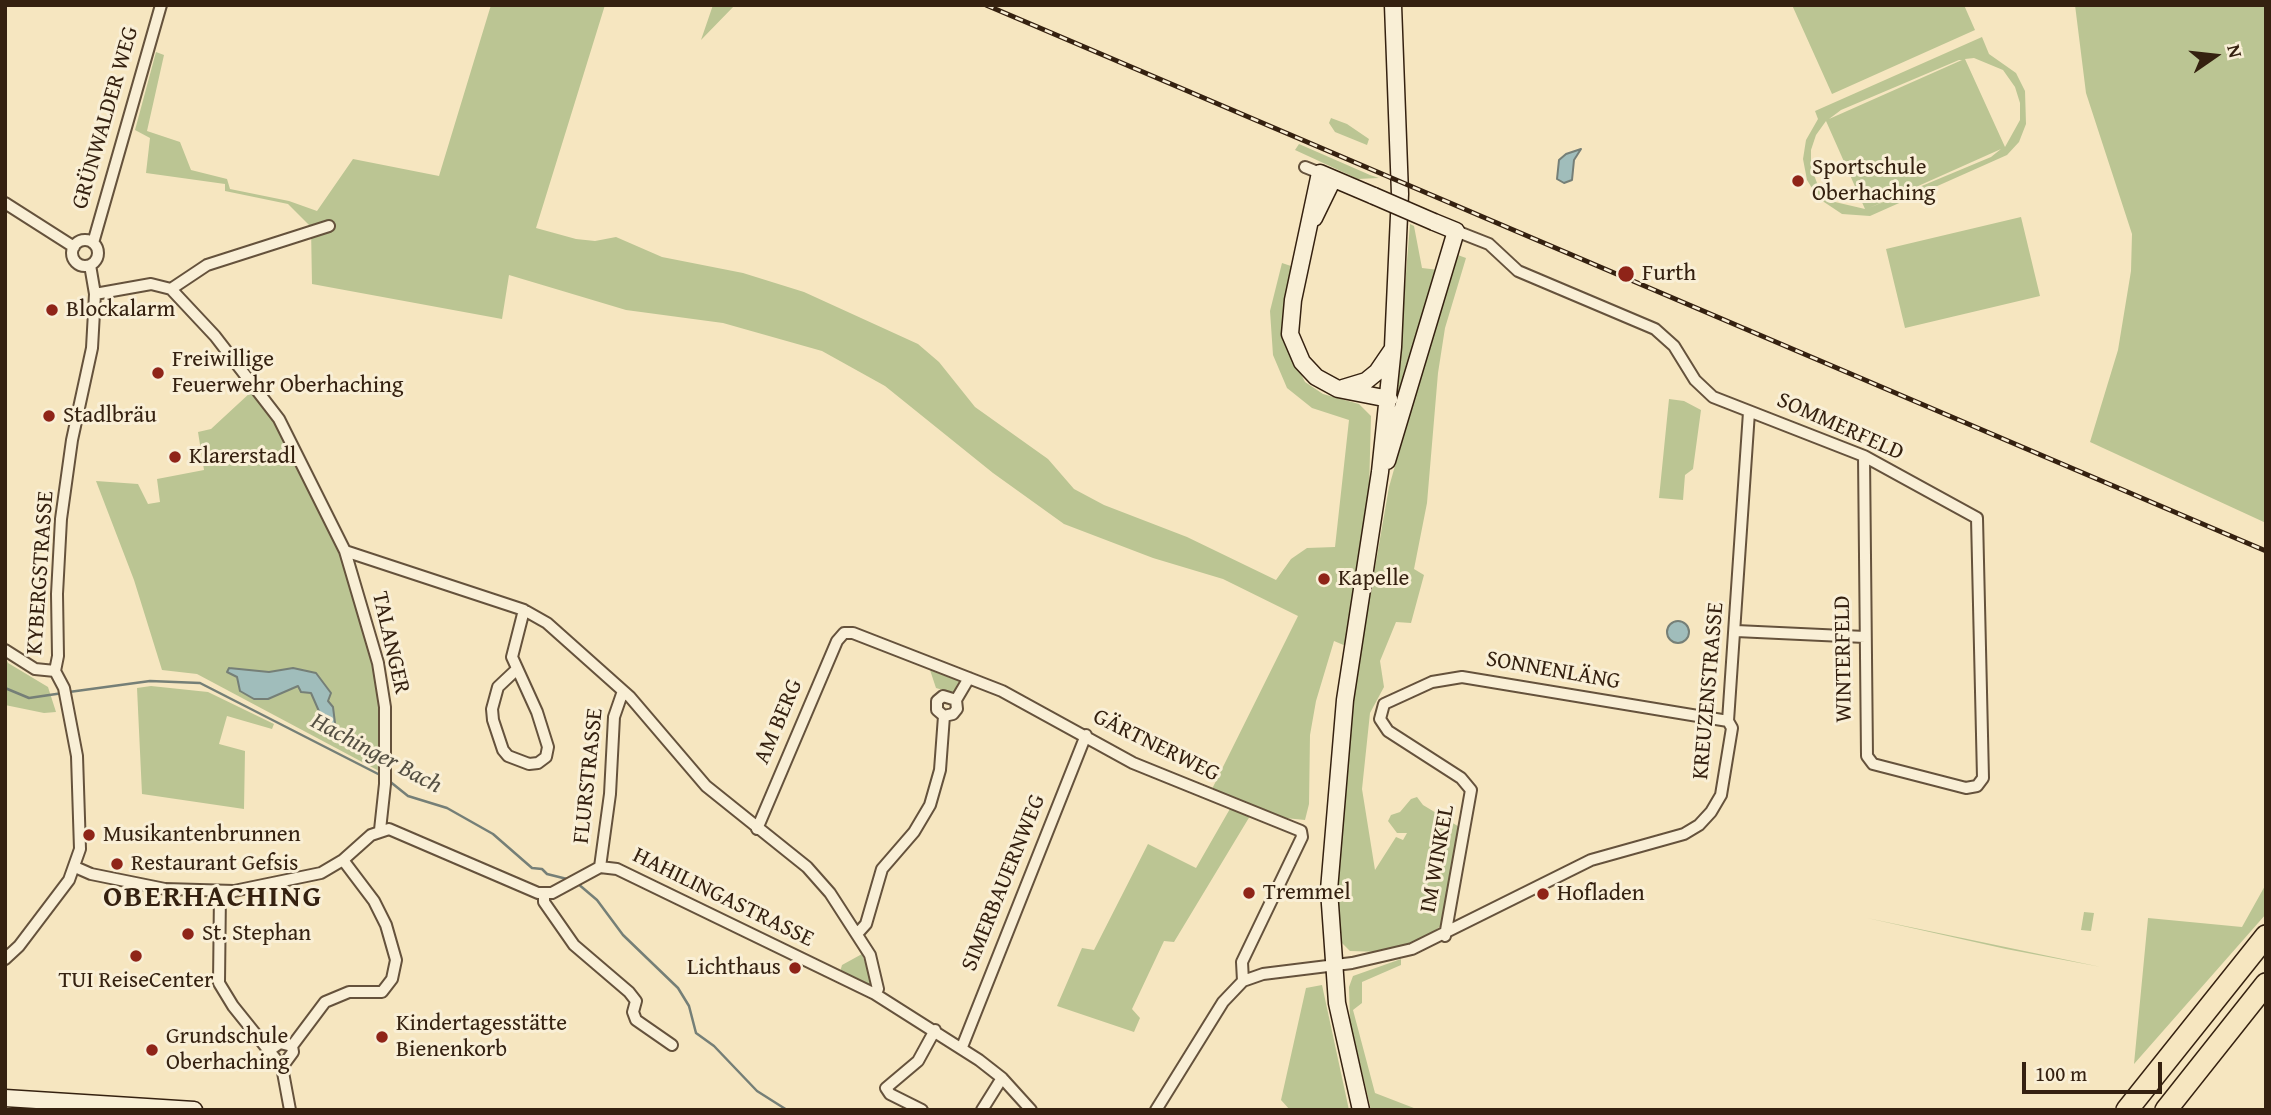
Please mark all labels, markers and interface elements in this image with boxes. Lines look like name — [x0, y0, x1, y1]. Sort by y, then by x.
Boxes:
north arrow — [2180, 21, 2250, 91]
street label: GRÜNWALDER WEG — [67, 24, 145, 212]
text: N — [2220, 41, 2250, 60]
place label: Sportschule Oberhaching — [1812, 154, 1936, 208]
marker: Sportschule Oberhaching — [1790, 173, 1806, 189]
place label: Furth — [1642, 260, 1696, 288]
marker: Furth — [1616, 264, 1636, 284]
place label: Blockalarm — [66, 296, 175, 324]
marker: Blockalarm — [44, 302, 60, 318]
place label: Freiwillige Feuerwehr Oberhaching — [172, 346, 403, 400]
marker: Freiwillige Feuerwehr Oberhaching — [150, 365, 166, 381]
street label: SOMMERFELD — [1772, 387, 1908, 467]
place label: Stadlbräu — [63, 402, 157, 430]
marker: Stadlbräu — [41, 408, 57, 424]
place label: Klarerstadl — [189, 443, 296, 471]
marker: Klarerstadl — [167, 449, 183, 465]
street label: KYBERGSTRASSE — [22, 490, 60, 656]
place label: Kapelle — [1338, 565, 1409, 593]
marker: Kapelle — [1316, 571, 1332, 587]
street label: TALANGER — [365, 589, 415, 697]
street label: WINTERFELD — [1829, 595, 1859, 723]
street label: KREUZENSTRASSE — [1687, 601, 1731, 781]
street label: SONNENLÄNG — [1484, 646, 1622, 696]
street label: AM BERG — [749, 675, 809, 769]
street label: GÄRTNERWEG — [1088, 704, 1224, 788]
water label: Hachinger Bach — [305, 707, 447, 801]
street label: FLURSTRASSE — [568, 707, 610, 845]
street label: SIMERBAUERNWEG — [956, 791, 1052, 975]
street label: IM WINKEL — [1415, 803, 1461, 915]
place label: Musikantenbrunnen — [103, 821, 301, 849]
marker: Musikantenbrunnen — [81, 827, 97, 843]
street label: HAHILINGASTRASSE — [628, 842, 818, 954]
place label: Restaurant Gefsis — [131, 850, 298, 878]
marker: Restaurant Gefsis — [109, 856, 125, 872]
place label: Tremmel — [1263, 879, 1351, 907]
district label: OBERHACHING — [105, 880, 321, 916]
place label: Hofladen — [1557, 880, 1645, 908]
marker: Tremmel — [1241, 885, 1257, 901]
marker: Hofladen — [1535, 886, 1551, 902]
place label: St. Stephan — [202, 920, 311, 948]
marker: St. Stephan — [180, 926, 196, 942]
marker: TUI ReiseCenter — [128, 948, 144, 964]
place label: Lichthaus — [687, 954, 781, 982]
marker: Lichthaus — [787, 960, 803, 976]
place label: TUI ReiseCenter — [58, 967, 214, 995]
place label: Kindertagesstätte Bienenkorb — [396, 1010, 567, 1064]
place label: Grundschule Oberhaching — [166, 1023, 290, 1077]
marker: Kindertagesstätte Bienenkorb — [374, 1029, 390, 1045]
marker: Grundschule Oberhaching — [144, 1042, 160, 1058]
scale bar — [2026, 1048, 2166, 1092]
text: 100 m — [2035, 1058, 2087, 1089]

